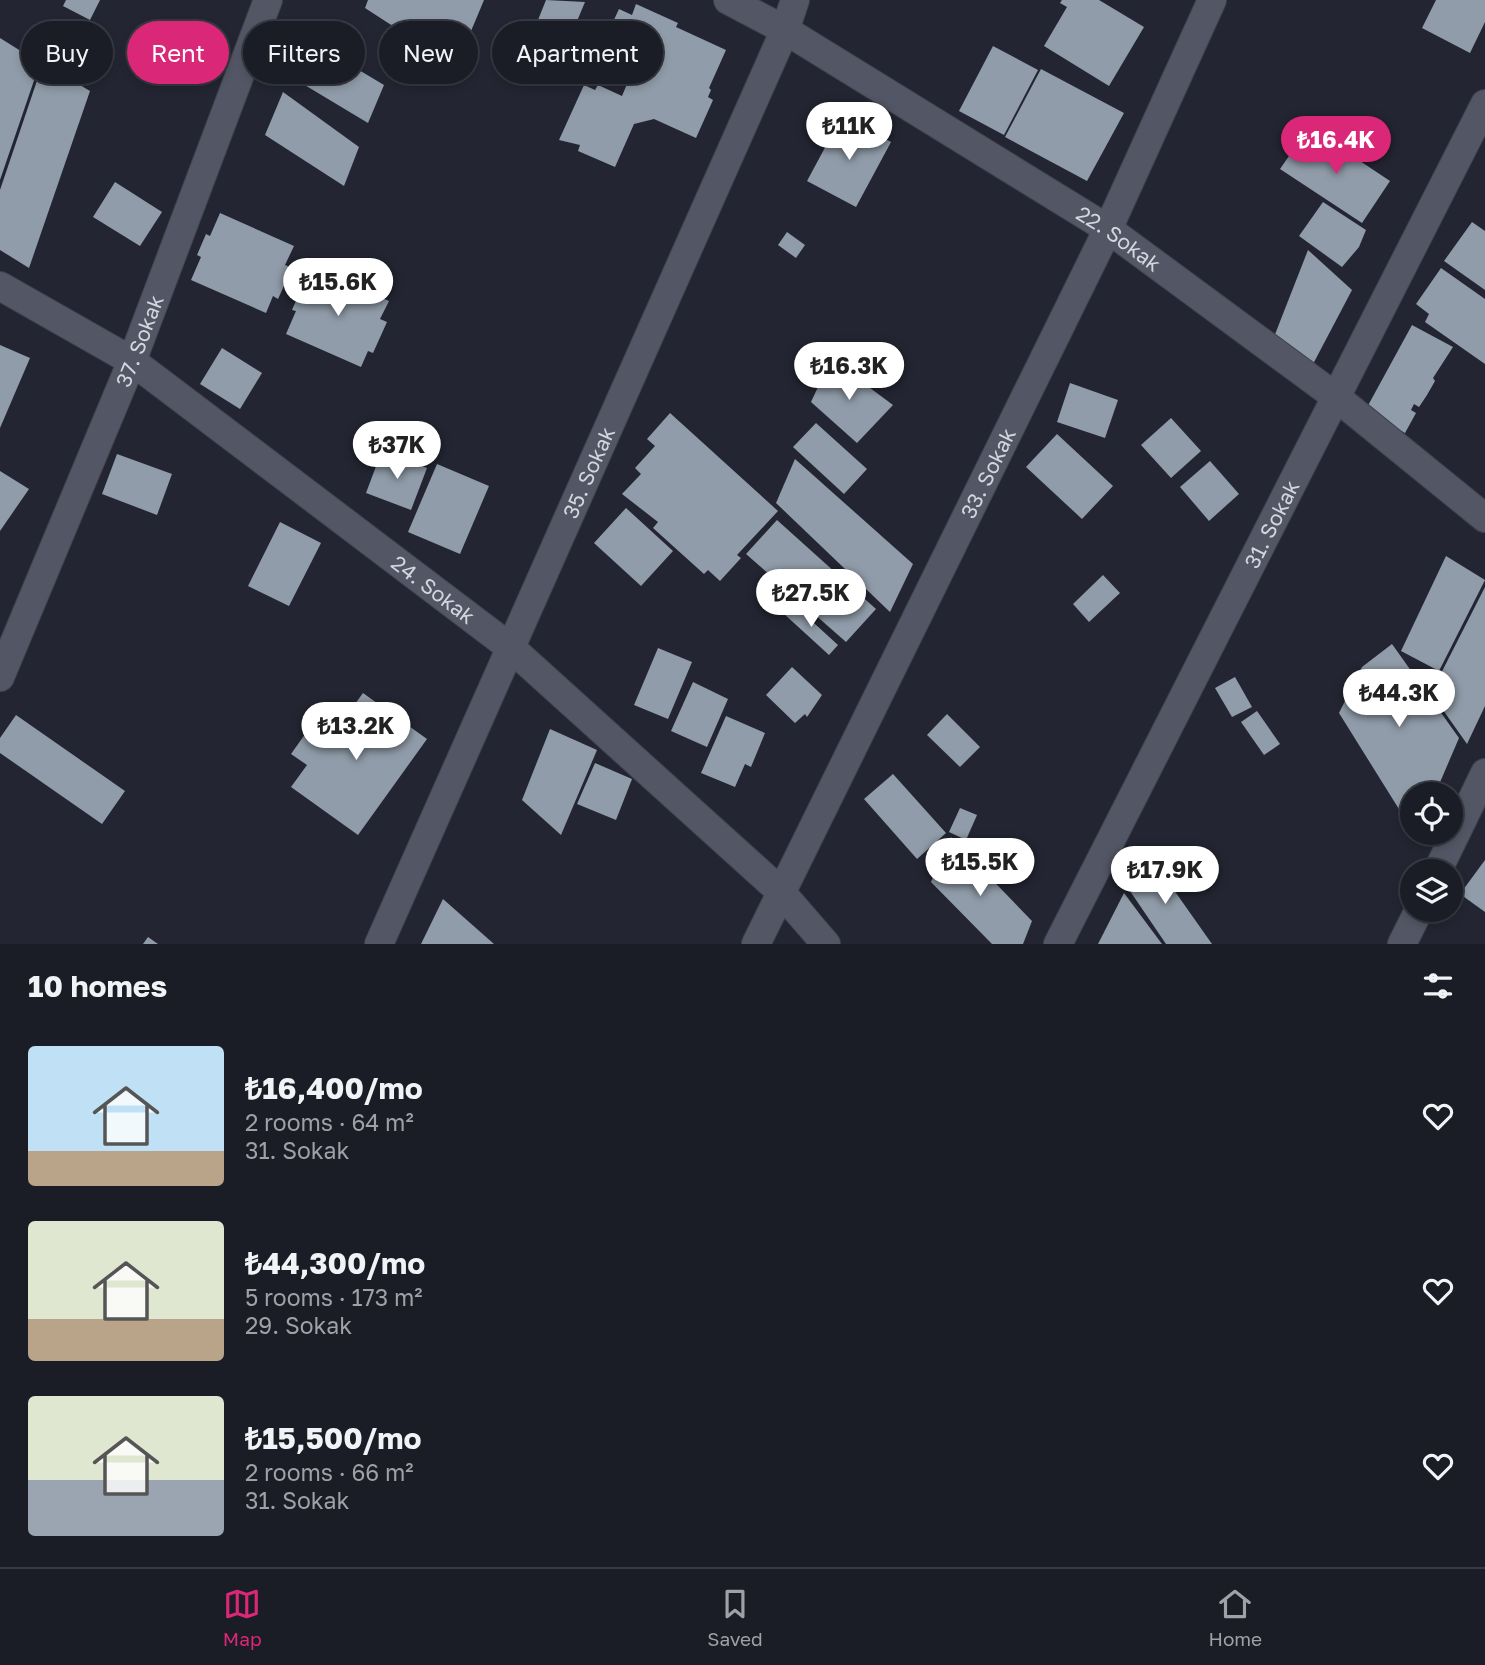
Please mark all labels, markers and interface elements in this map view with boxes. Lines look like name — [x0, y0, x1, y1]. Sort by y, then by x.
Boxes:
chip: Buy — [21, 21, 113, 84]
chip: Rent — [127, 21, 229, 84]
chip: Filters — [243, 21, 365, 84]
chip: New — [379, 21, 478, 84]
chip: Apartment — [492, 21, 663, 84]
pin: ₺11K — [808, 102, 890, 162]
text: ₺11K — [822, 111, 876, 139]
pin: ₺16.4K — [1279, 116, 1393, 176]
text: ₺16.4K — [1297, 125, 1375, 153]
street label: 22. Sokak — [1072, 200, 1166, 277]
pin: ₺15.6K — [281, 258, 395, 318]
text: ₺15.6K — [299, 267, 377, 295]
street label: 37. Sokak — [110, 291, 169, 391]
pin: ₺16.3K — [792, 342, 906, 402]
text: ₺16.3K — [810, 351, 888, 379]
pin: ₺37K — [356, 421, 438, 481]
street label: 35. Sokak — [557, 422, 620, 522]
street label: 33. Sokak — [955, 423, 1021, 523]
text: ₺37K — [369, 430, 425, 458]
street label: 31. Sokak — [1238, 476, 1305, 573]
street label: 24. Sokak — [387, 549, 481, 629]
pin: ₺27.5K — [754, 570, 868, 629]
text: ₺27.5K — [772, 578, 850, 606]
pin: ₺44.3K — [1342, 670, 1456, 729]
text: ₺44.3K — [1359, 678, 1439, 706]
pin: ₺13.2K — [299, 702, 413, 762]
text: ₺13.2K — [317, 711, 395, 739]
map controls — [1400, 782, 1463, 922]
button: locate — [1400, 782, 1463, 845]
pin: ₺15.5K — [923, 838, 1037, 898]
pin: ₺17.9K — [1108, 846, 1222, 906]
text: ₺15.5K — [941, 847, 1019, 875]
text: ₺17.9K — [1127, 855, 1203, 883]
button: layers — [1400, 859, 1463, 922]
icon: filters — [1419, 967, 1457, 1005]
text: 10 homes — [28, 968, 167, 1004]
text: ₺16,400/mo — [245, 1070, 423, 1106]
icon: home — [84, 1074, 168, 1158]
icon: heart — [1419, 1097, 1457, 1135]
text: 2 rooms · 64 m² — [245, 1108, 414, 1136]
text: 31. Sokak — [245, 1136, 350, 1164]
text: ₺44,300/mo — [245, 1245, 425, 1281]
icon: home — [84, 1249, 168, 1333]
icon: heart — [1419, 1272, 1457, 1310]
text: 5 rooms · 173 m² — [245, 1283, 423, 1311]
text: 29. Sokak — [245, 1311, 352, 1339]
text: ₺15,500/mo — [245, 1420, 421, 1456]
icon: home — [84, 1424, 168, 1508]
icon: heart — [1419, 1447, 1457, 1485]
text: 2 rooms · 66 m² — [245, 1458, 414, 1486]
text: 31. Sokak — [245, 1486, 350, 1514]
tab: Map — [223, 1585, 262, 1650]
tab: Saved — [707, 1585, 763, 1650]
tab: Home — [1208, 1585, 1262, 1650]

